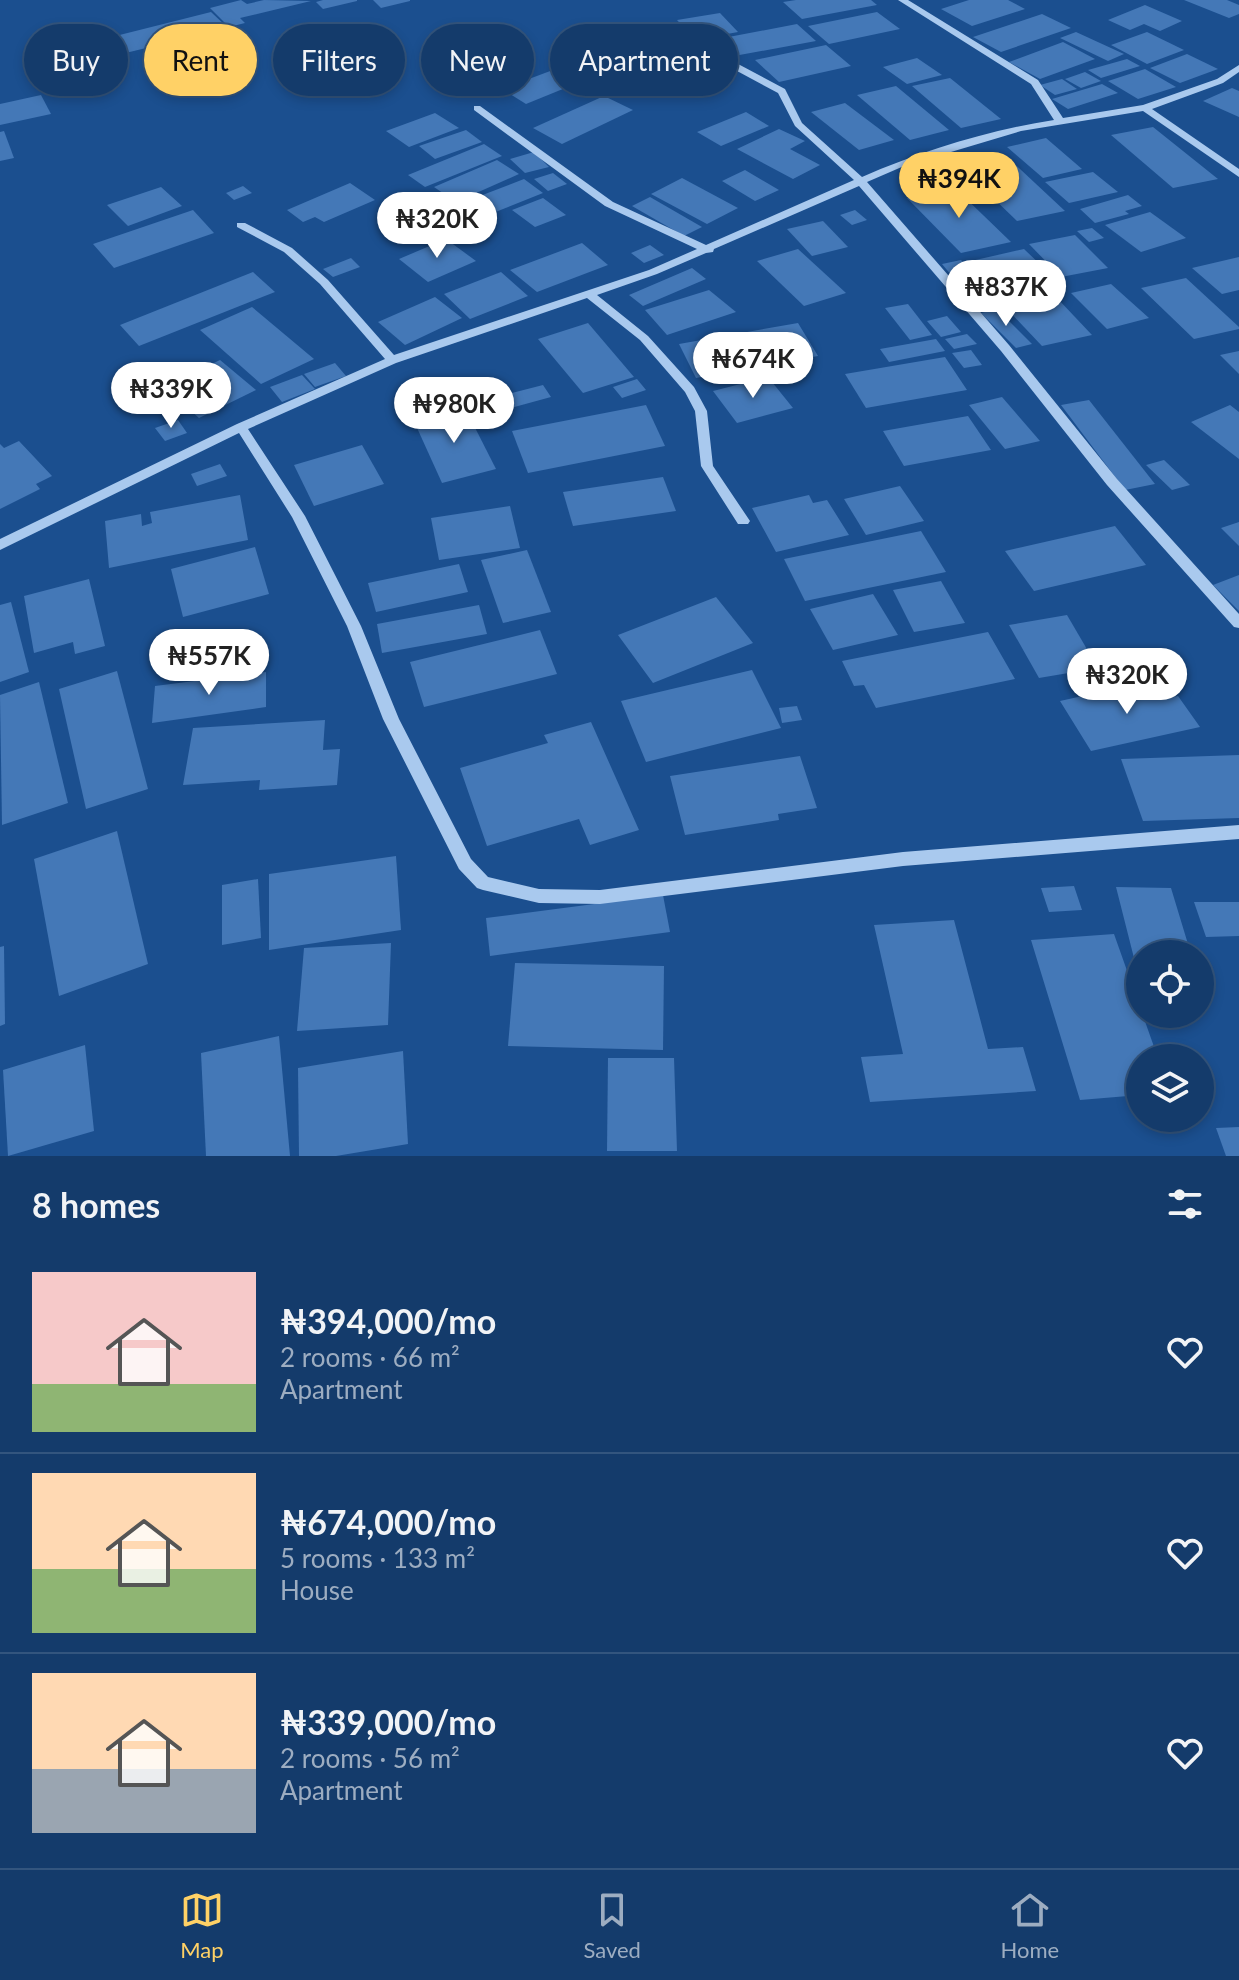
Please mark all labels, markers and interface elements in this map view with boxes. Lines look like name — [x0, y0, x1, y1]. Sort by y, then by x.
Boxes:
chip: Buy — [24, 24, 128, 96]
chip: Rent — [144, 24, 257, 96]
chip: Filters — [273, 24, 405, 96]
chip: New — [421, 24, 534, 96]
chip: Apartment — [550, 24, 738, 96]
pin: ₦394K — [903, 152, 1015, 220]
text: ₦394K — [917, 162, 1001, 194]
pin: ₦320K — [381, 192, 493, 260]
text: ₦320K — [395, 202, 479, 234]
pin: ₦837K — [950, 260, 1062, 328]
text: ₦837K — [964, 270, 1048, 302]
pin: ₦674K — [697, 332, 809, 400]
text: ₦674K — [711, 342, 795, 374]
pin: ₦339K — [115, 362, 227, 430]
text: ₦339K — [129, 372, 213, 404]
pin: ₦980K — [398, 377, 510, 445]
text: ₦980K — [412, 387, 496, 419]
pin: ₦557K — [153, 629, 265, 697]
text: ₦557K — [167, 639, 251, 671]
pin: ₦320K — [1071, 648, 1183, 716]
text: ₦320K — [1085, 658, 1169, 690]
map controls — [1126, 940, 1214, 1132]
button: locate — [1126, 940, 1214, 1028]
button: layers — [1126, 1044, 1214, 1132]
icon: filters — [1163, 1182, 1207, 1226]
text: 8 homes — [32, 1184, 160, 1225]
text: ₦394,000/mo — [280, 1300, 496, 1341]
icon: home — [96, 1304, 192, 1400]
icon: heart — [1163, 1330, 1207, 1374]
text: 2 rooms · 66 m² — [280, 1341, 460, 1373]
text: Apartment — [280, 1373, 403, 1405]
text: ₦674,000/mo — [280, 1501, 496, 1542]
icon: home — [96, 1505, 192, 1601]
icon: heart — [1163, 1531, 1207, 1575]
text: 5 rooms · 133 m² — [280, 1542, 475, 1574]
text: House — [280, 1574, 354, 1606]
text: ₦339,000/mo — [280, 1701, 496, 1742]
icon: home — [96, 1705, 192, 1801]
icon: heart — [1163, 1731, 1207, 1775]
text: 2 rooms · 56 m² — [280, 1742, 460, 1774]
text: Apartment — [280, 1774, 403, 1806]
tab: Map — [180, 1888, 224, 1963]
tab: Saved — [583, 1888, 641, 1963]
tab: Home — [1001, 1888, 1059, 1963]

